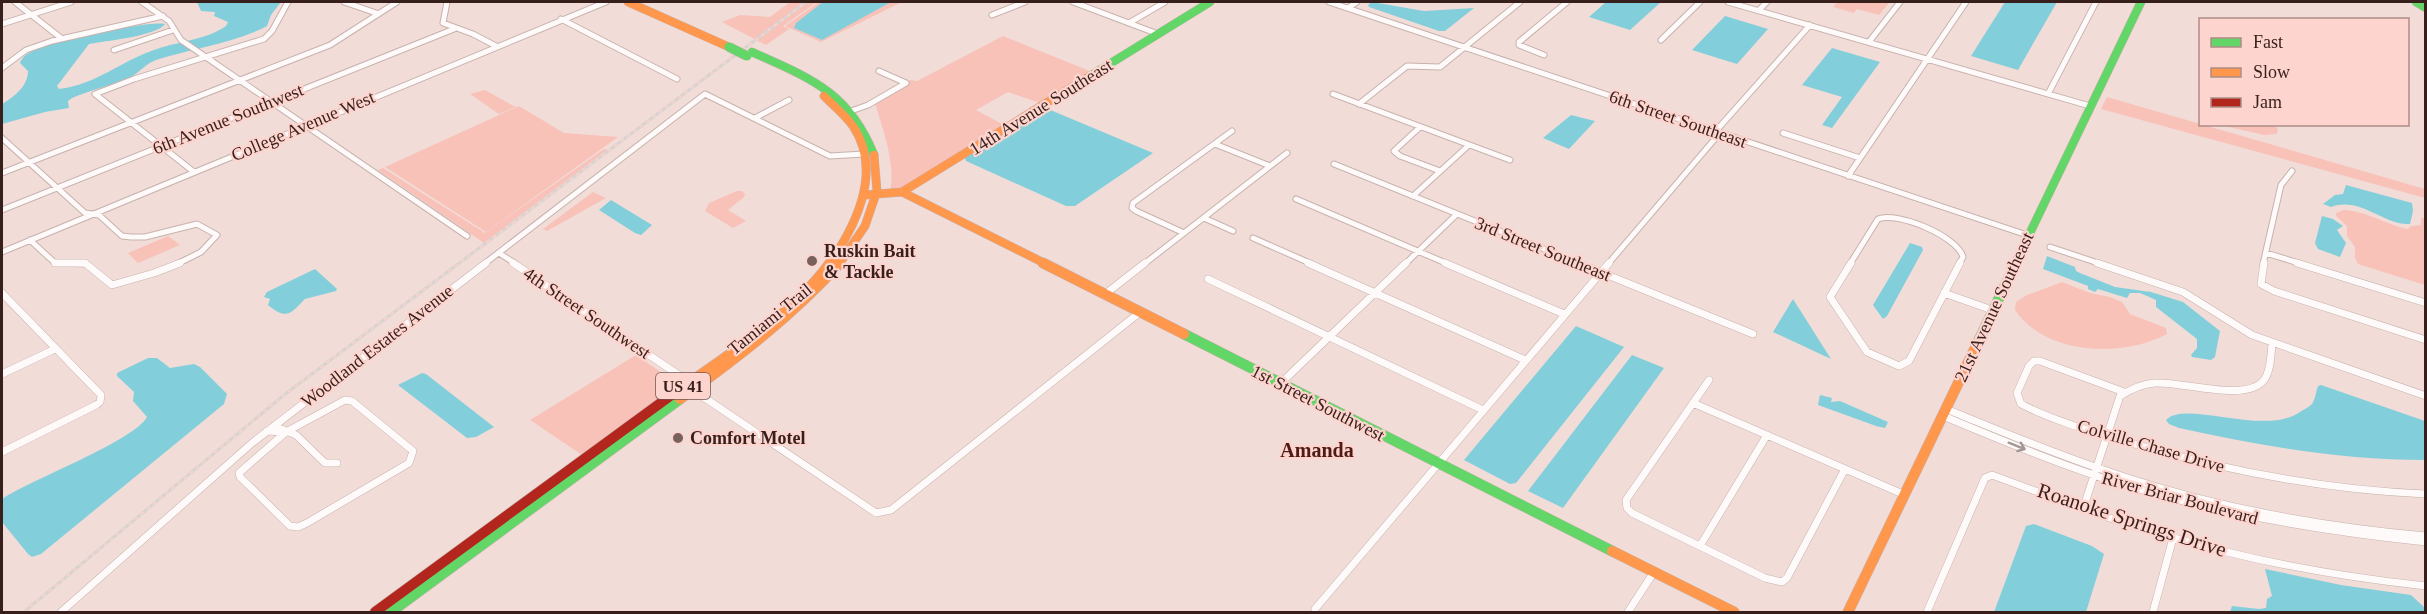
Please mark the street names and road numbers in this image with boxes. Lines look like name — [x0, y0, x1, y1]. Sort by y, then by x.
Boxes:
street label: 14th Avenue Southeast — [966, 55, 1116, 159]
street label: 6th Avenue Southwest — [150, 80, 306, 158]
street label: 6th Street Southeast — [1607, 86, 1749, 152]
street label: College Avenue West — [228, 87, 378, 165]
street label: 3rd Street Southeast — [1472, 213, 1614, 285]
street label: 21st Avenue Southeast — [1951, 229, 2037, 385]
street label: 4th Street Southwest — [520, 263, 654, 363]
street label: Tamiami Trail — [724, 279, 816, 359]
street label: Woodland Estates Avenue — [297, 280, 457, 411]
street label: 1st Street Southwest — [1248, 361, 1388, 445]
road number: US 41 — [656, 373, 710, 399]
street label: Colville Chase Drive — [2075, 415, 2227, 477]
street label: River Briar Boulevard — [2100, 468, 2260, 528]
street label: Roanoke Springs Drive — [2035, 478, 2229, 562]

